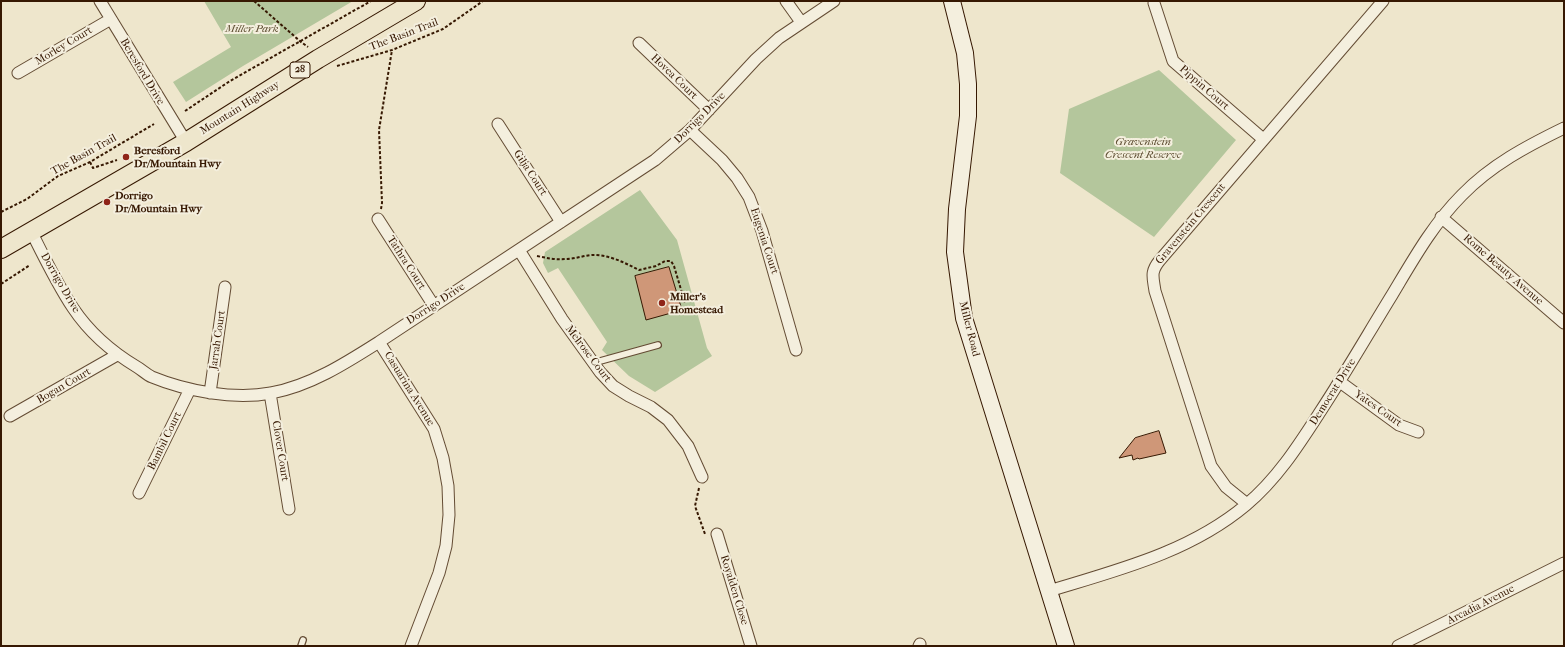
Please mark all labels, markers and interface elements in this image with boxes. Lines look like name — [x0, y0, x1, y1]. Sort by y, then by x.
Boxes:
street label: The Basin Trail — [368, 16, 440, 54]
park label: Miller Park — [225, 22, 279, 36]
street label: Morley Court — [33, 24, 95, 68]
street label: Beresford Drive — [117, 36, 167, 108]
street label: Hovea Court — [648, 51, 700, 103]
road number: 28 — [290, 62, 310, 78]
street label: Pippin Court — [1176, 63, 1232, 113]
street label: Mountain Highway — [198, 78, 282, 138]
street label: Dorrigo Drive — [672, 90, 728, 146]
street label: The Basin Trail — [49, 132, 119, 178]
park label: Gravenstein Crescent Reserve — [1105, 135, 1181, 161]
place label: Beresford Dr/Mountain Hwy — [134, 144, 221, 170]
street label: Gilja Court — [510, 148, 550, 198]
marker: Beresford Dr/Mountain Hwy — [121, 152, 131, 162]
street label: Gravenstein Crescent — [1153, 181, 1229, 267]
place label: Dorrigo Dr/Mountain Hwy — [115, 189, 202, 215]
marker: Dorrigo Dr/Mountain Hwy — [102, 197, 112, 207]
street label: Eugenia Court — [747, 206, 781, 276]
street label: Rome Beauty Avenue — [1460, 232, 1546, 308]
street label: Tathra Court — [384, 234, 428, 292]
street label: Dorrigo Drive — [38, 251, 82, 315]
street label: Dorrigo Drive — [404, 280, 468, 328]
place label: Miller's Homestead — [670, 290, 723, 316]
marker: Miller's Homestead — [657, 298, 667, 308]
street label: Miller Road — [956, 300, 982, 358]
street label: Jarrah Court — [207, 310, 229, 370]
street label: Melrose Court — [562, 323, 614, 385]
street label: Casuarina Avenue — [381, 349, 437, 429]
street label: Democrat Drive — [1307, 356, 1359, 428]
street label: Bogan Court — [35, 365, 93, 407]
street label: Yates Court — [1352, 388, 1404, 430]
street label: Bambil Court — [145, 410, 185, 472]
street label: Clover Court — [269, 420, 291, 482]
street label: Royalden Close — [717, 553, 751, 627]
street label: Arcadia Avenue — [1445, 582, 1517, 628]

